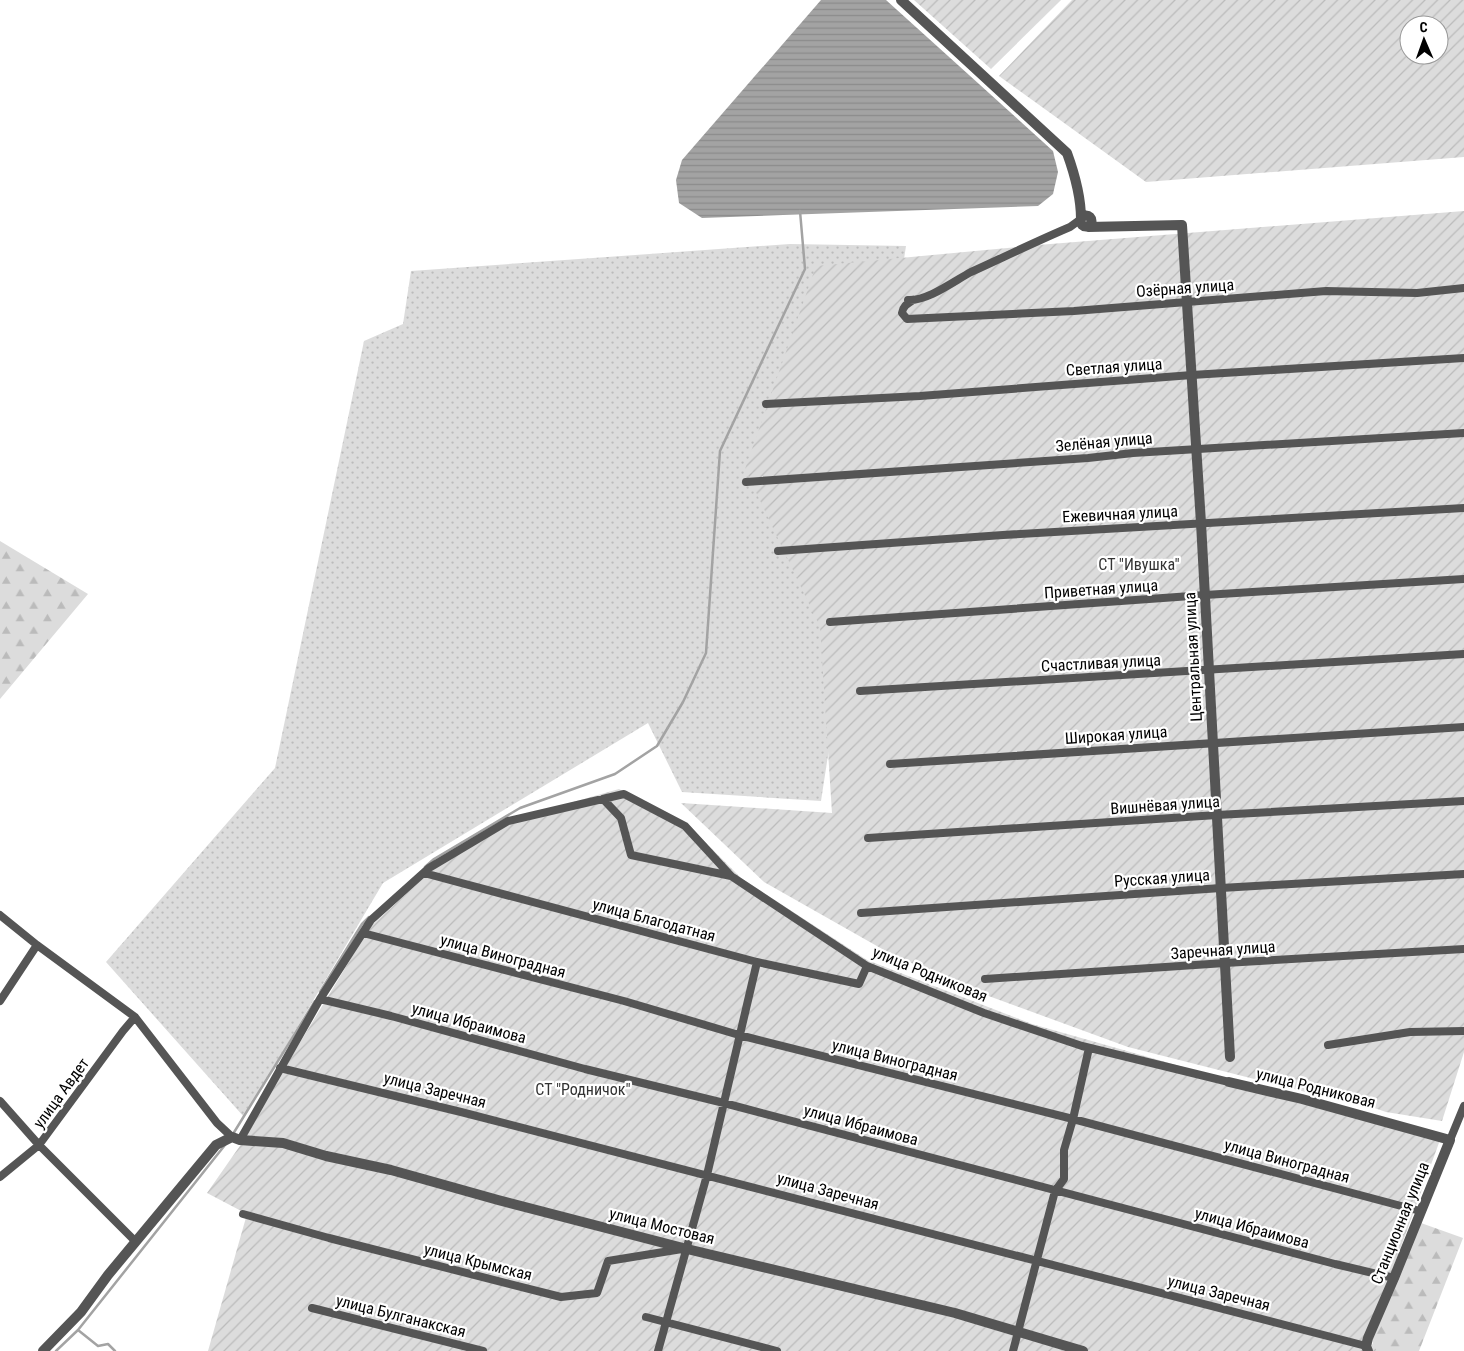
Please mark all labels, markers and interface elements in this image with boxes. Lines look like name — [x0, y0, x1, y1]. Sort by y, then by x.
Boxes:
north arrow — [1399, 15, 1449, 65]
text: С — [1419, 19, 1428, 35]
street label: Озёрная улица — [1135, 275, 1235, 301]
street label: Светлая улица — [1065, 354, 1163, 380]
street label: Зелёная улица — [1055, 428, 1153, 456]
street label: Ежевичная улица — [1062, 501, 1178, 527]
park label: СТ "Ивушка" — [1098, 555, 1180, 574]
street label: Приветная улица — [1043, 576, 1159, 602]
street label: Центральная улица — [1180, 592, 1206, 722]
street label: Счастливая улица — [1041, 650, 1161, 676]
street label: Широкая улица — [1064, 722, 1168, 748]
street label: Вишнёвая улица — [1110, 792, 1220, 818]
street label: Русская улица — [1114, 865, 1210, 891]
street label: улица Благодатная — [590, 894, 718, 946]
street label: улица Виноградная — [438, 930, 568, 982]
street label: Заречная улица — [1170, 937, 1276, 963]
street label: улица Родниковая — [870, 942, 990, 1006]
street label: улица Ибраимова — [410, 999, 528, 1047]
street label: улица Виноградная — [830, 1035, 960, 1085]
street label: улица Авдет — [29, 1054, 93, 1132]
street label: улица Родниковая — [1254, 1064, 1378, 1112]
street label: улица Заречная — [382, 1068, 488, 1112]
park label: СТ "Родничок" — [535, 1080, 631, 1099]
street label: улица Ибраимова — [802, 1101, 920, 1149]
street label: улица Виноградная — [1222, 1135, 1352, 1187]
street label: Станционная улица — [1367, 1159, 1433, 1287]
street label: улица Заречная — [775, 1168, 881, 1214]
street label: улица Мостовая — [607, 1204, 717, 1248]
street label: улица Ибраимова — [1193, 1204, 1311, 1252]
street label: улица Крымская — [422, 1239, 534, 1285]
street label: улица Заречная — [1166, 1271, 1272, 1315]
street label: улица Булганакская — [334, 1291, 468, 1341]

